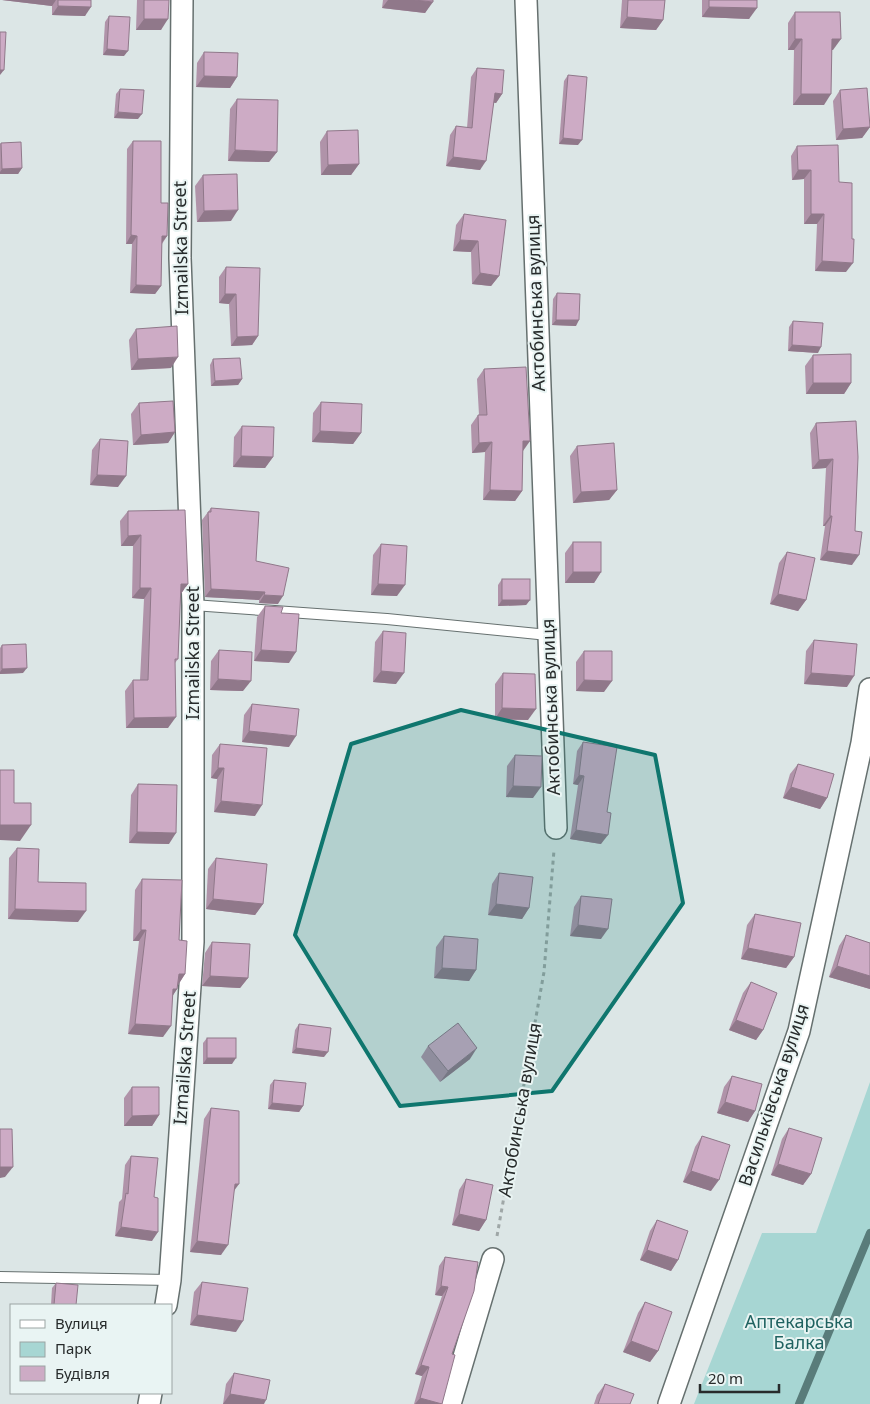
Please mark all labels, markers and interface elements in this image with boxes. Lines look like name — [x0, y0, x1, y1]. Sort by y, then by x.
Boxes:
street label: Izmailska Street — [167, 180, 193, 315]
street label: Актобинська вулиця — [520, 214, 550, 392]
street label: Izmailska Street — [180, 585, 204, 720]
street label: Актобинська вулиця — [535, 618, 565, 796]
street label: Izmailska Street — [167, 990, 201, 1126]
street label: Васильківська вулиця — [732, 1000, 814, 1189]
street label: Актобинська вулиця — [492, 1021, 546, 1199]
legend — [10, 1304, 172, 1394]
park label: Аптекарська Балка — [745, 1309, 853, 1354]
text: Вулиця — [55, 1313, 108, 1333]
text: Парк — [55, 1338, 91, 1358]
scale bar — [700, 1362, 779, 1394]
text: Будівля — [55, 1363, 110, 1383]
text: 20 m — [708, 1368, 743, 1388]

